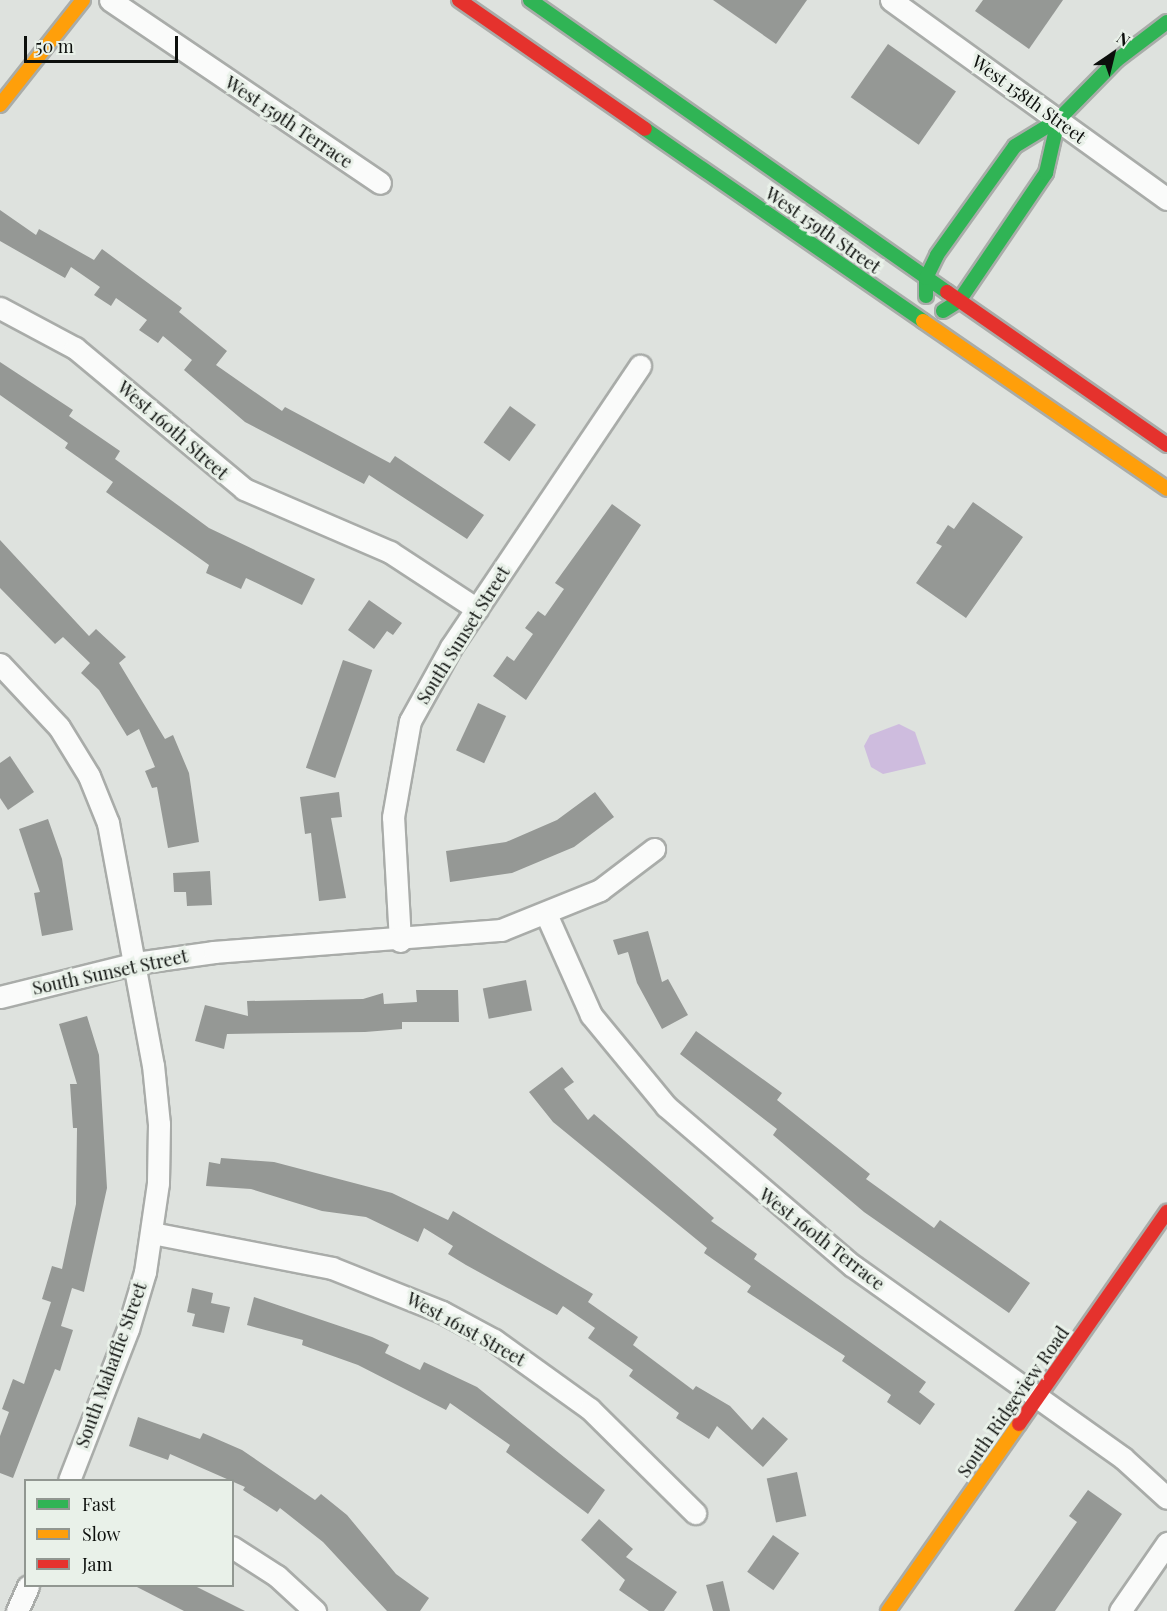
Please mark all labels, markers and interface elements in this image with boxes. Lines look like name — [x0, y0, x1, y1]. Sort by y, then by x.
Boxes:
scale bar — [27, 24, 182, 62]
north arrow — [1083, 24, 1143, 84]
text: N — [1113, 27, 1134, 51]
text: 50 m — [35, 34, 74, 58]
street label: West 158th Street — [968, 50, 1090, 148]
street label: West 159th Terrace — [221, 71, 357, 173]
street label: West 159th Street — [761, 182, 885, 278]
street label: West 160th Street — [113, 376, 233, 484]
street label: South Sunset Street — [412, 562, 514, 708]
street label: South Sunset Street — [30, 945, 190, 999]
street label: West 160th Terrace — [755, 1183, 889, 1295]
street label: South Mahaffie Street — [71, 1279, 151, 1451]
street label: West 161st Street — [403, 1287, 529, 1371]
street label: South Ridgeview Road — [953, 1322, 1073, 1482]
legend — [24, 1479, 234, 1587]
text: Fast — [82, 1492, 115, 1516]
text: Slow — [82, 1522, 120, 1546]
text: Jam — [82, 1552, 112, 1576]

